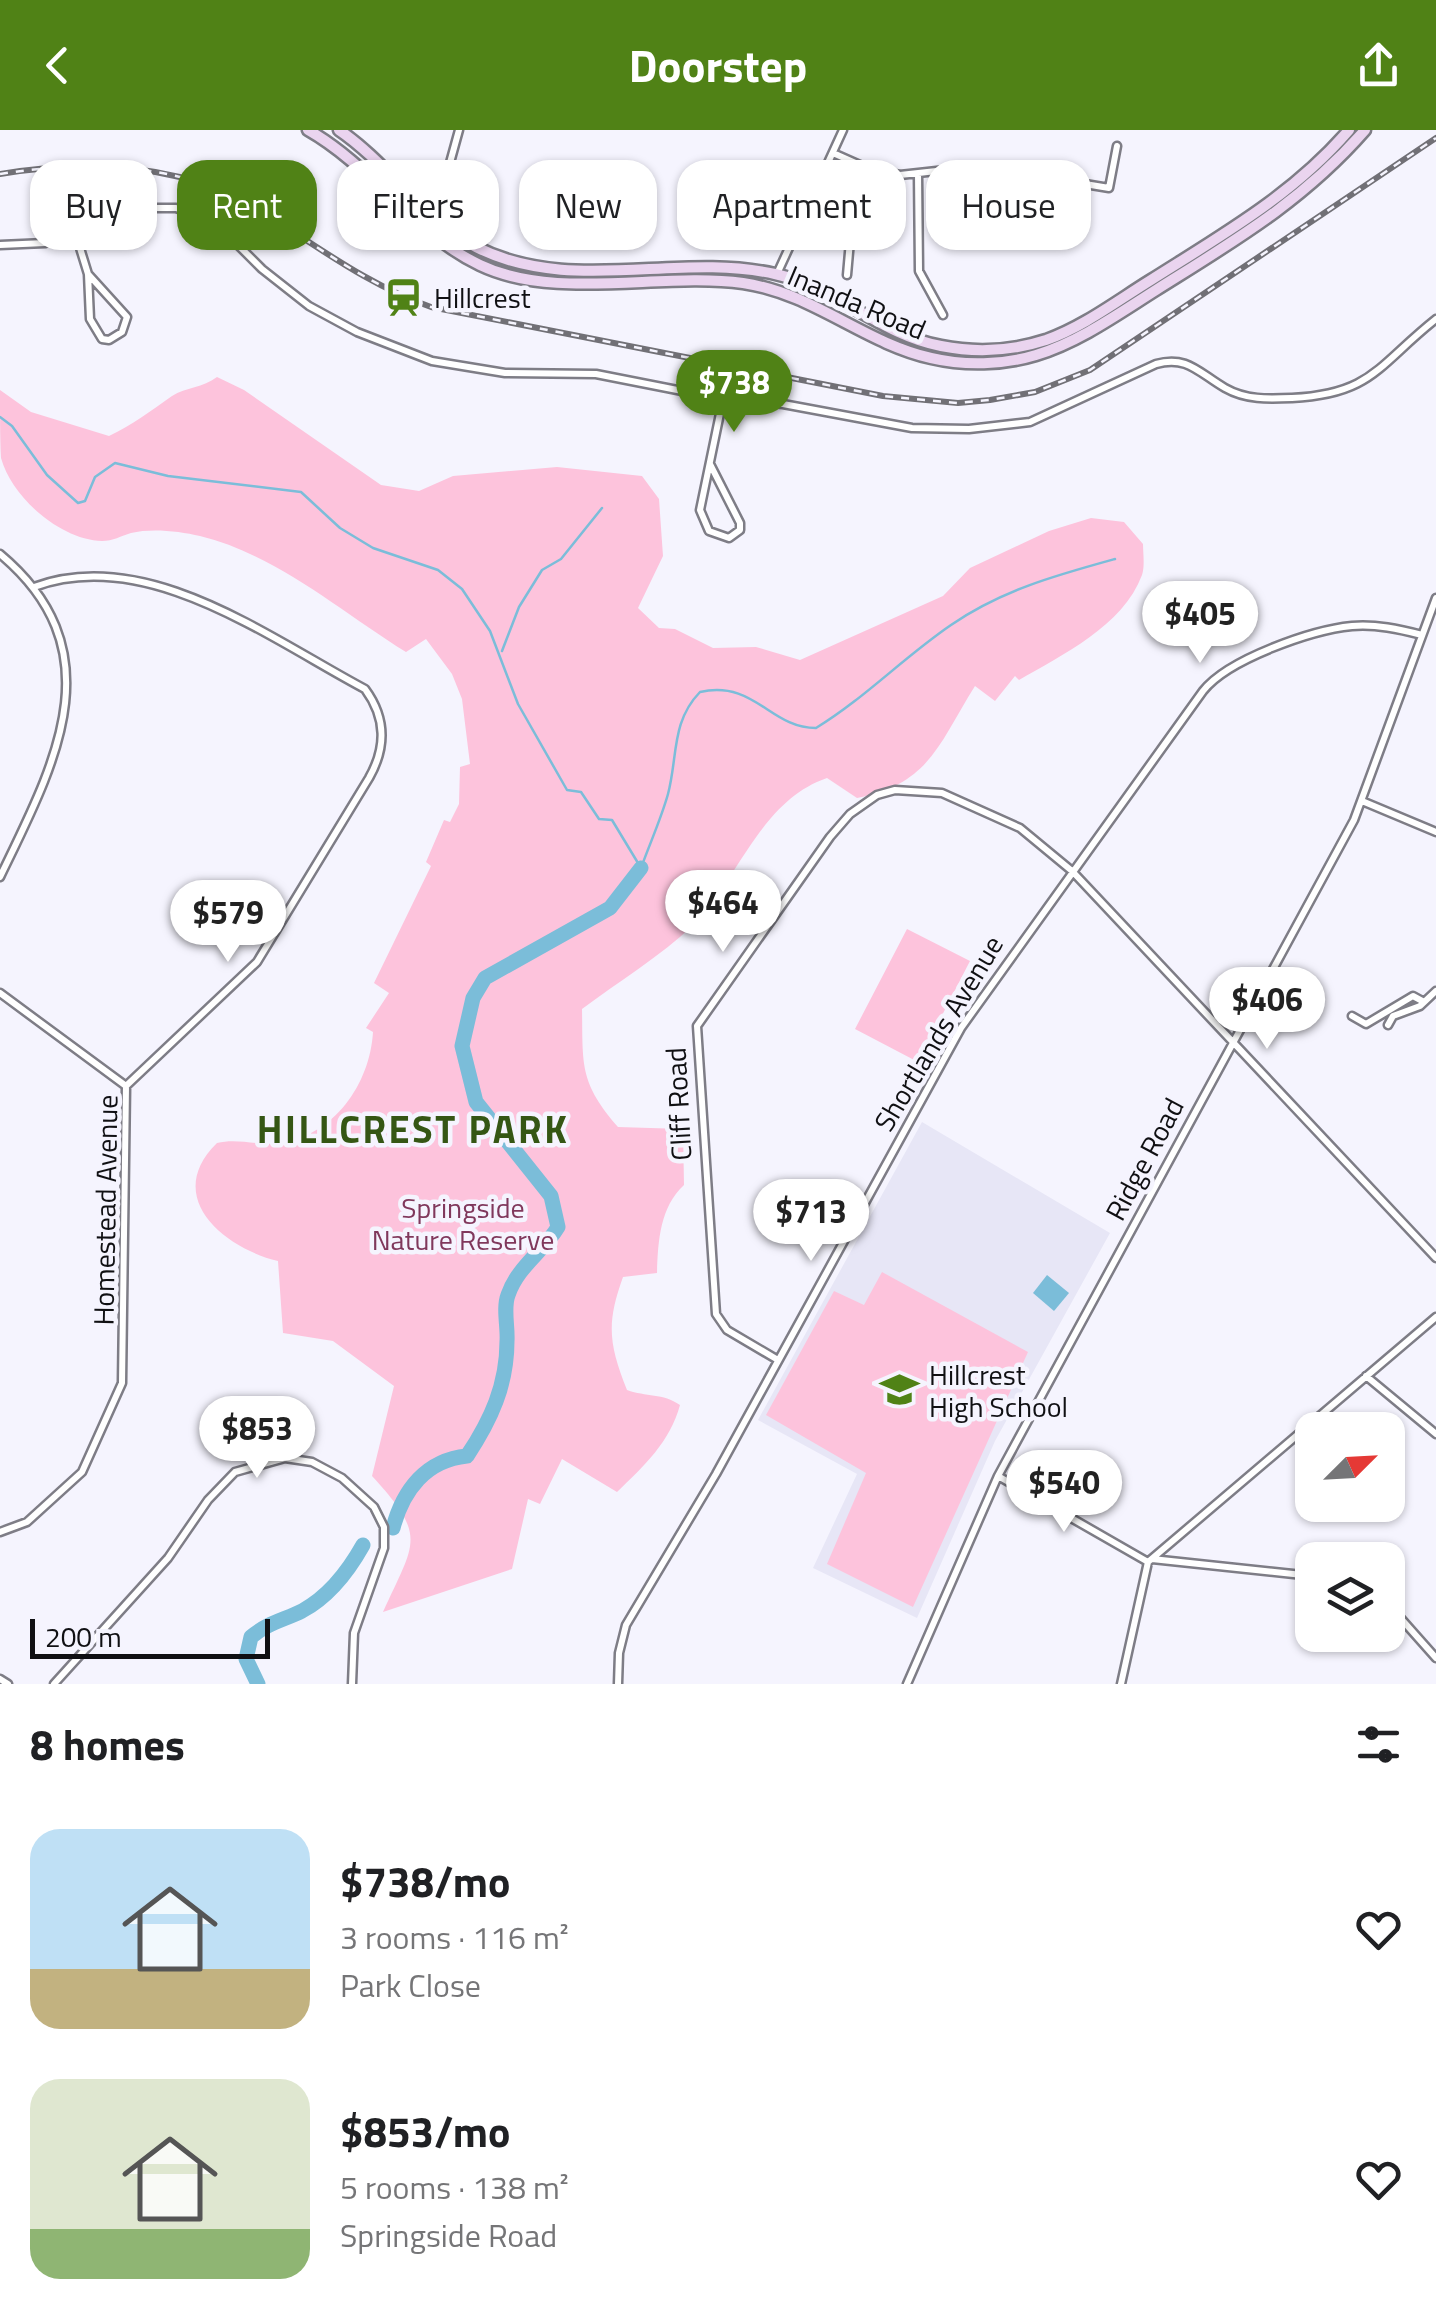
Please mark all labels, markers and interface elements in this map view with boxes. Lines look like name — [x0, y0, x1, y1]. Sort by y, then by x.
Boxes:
text: Doorstep — [629, 31, 807, 99]
icon: back — [30, 38, 85, 93]
icon: share — [1351, 38, 1406, 93]
chip: Buy — [30, 160, 157, 250]
chip: Rent — [177, 160, 317, 250]
chip: Filters — [337, 160, 499, 250]
chip: New — [519, 160, 657, 250]
chip: Apartment — [677, 160, 906, 250]
chip: House — [926, 160, 1091, 250]
street label: Inanda Road — [781, 254, 933, 350]
station icon: Hillcrest — [383, 276, 425, 318]
place label: Hillcrest — [434, 276, 531, 319]
pin: $738 — [675, 350, 793, 435]
text: $738 — [698, 358, 770, 406]
pin: $405 — [1141, 581, 1259, 666]
text: $405 — [1164, 589, 1236, 637]
pin: $464 — [664, 870, 782, 955]
text: $464 — [687, 878, 759, 926]
pin: $579 — [169, 880, 287, 965]
text: $579 — [192, 888, 264, 936]
street label: Shortlands Avenue — [862, 927, 1014, 1139]
pin: $406 — [1208, 967, 1326, 1052]
text: $406 — [1231, 975, 1303, 1023]
street label: Cliff Road — [654, 1046, 702, 1162]
street label: Ridge Road — [1094, 1090, 1194, 1228]
street label: Homestead Avenue — [81, 1094, 129, 1326]
district label: HILLCREST PARK — [257, 1100, 569, 1158]
pin: $713 — [752, 1179, 870, 1264]
park label: Springside Nature Reserve — [372, 1186, 554, 1261]
text: $713 — [775, 1187, 847, 1235]
place label: Hillcrest High School — [929, 1353, 1068, 1428]
school or university icon: Hillcrest High School — [878, 1369, 920, 1411]
pin: $853 — [198, 1396, 316, 1481]
text: $853 — [221, 1404, 293, 1452]
north arrow — [1295, 1412, 1405, 1522]
map controls — [1295, 1412, 1405, 1652]
pin: $540 — [1005, 1450, 1123, 1535]
text: $540 — [1028, 1458, 1100, 1506]
button: layers — [1295, 1542, 1405, 1652]
scale bar — [30, 1614, 270, 1658]
text: 200 m — [45, 1615, 122, 1658]
text: 8 homes — [30, 1712, 185, 1776]
icon: filters — [1351, 1717, 1406, 1772]
text: $738/mo — [340, 1849, 510, 1913]
icon: home — [110, 1869, 230, 1989]
icon: heart — [1351, 1902, 1406, 1957]
text: 3 rooms · 116 m² — [340, 1913, 569, 1961]
text: Park Close — [340, 1961, 481, 2009]
text: $853/mo — [340, 2099, 510, 2163]
icon: home — [110, 2119, 230, 2239]
icon: heart — [1351, 2152, 1406, 2207]
text: 5 rooms · 138 m² — [340, 2163, 569, 2211]
text: Springside Road — [340, 2211, 557, 2259]

